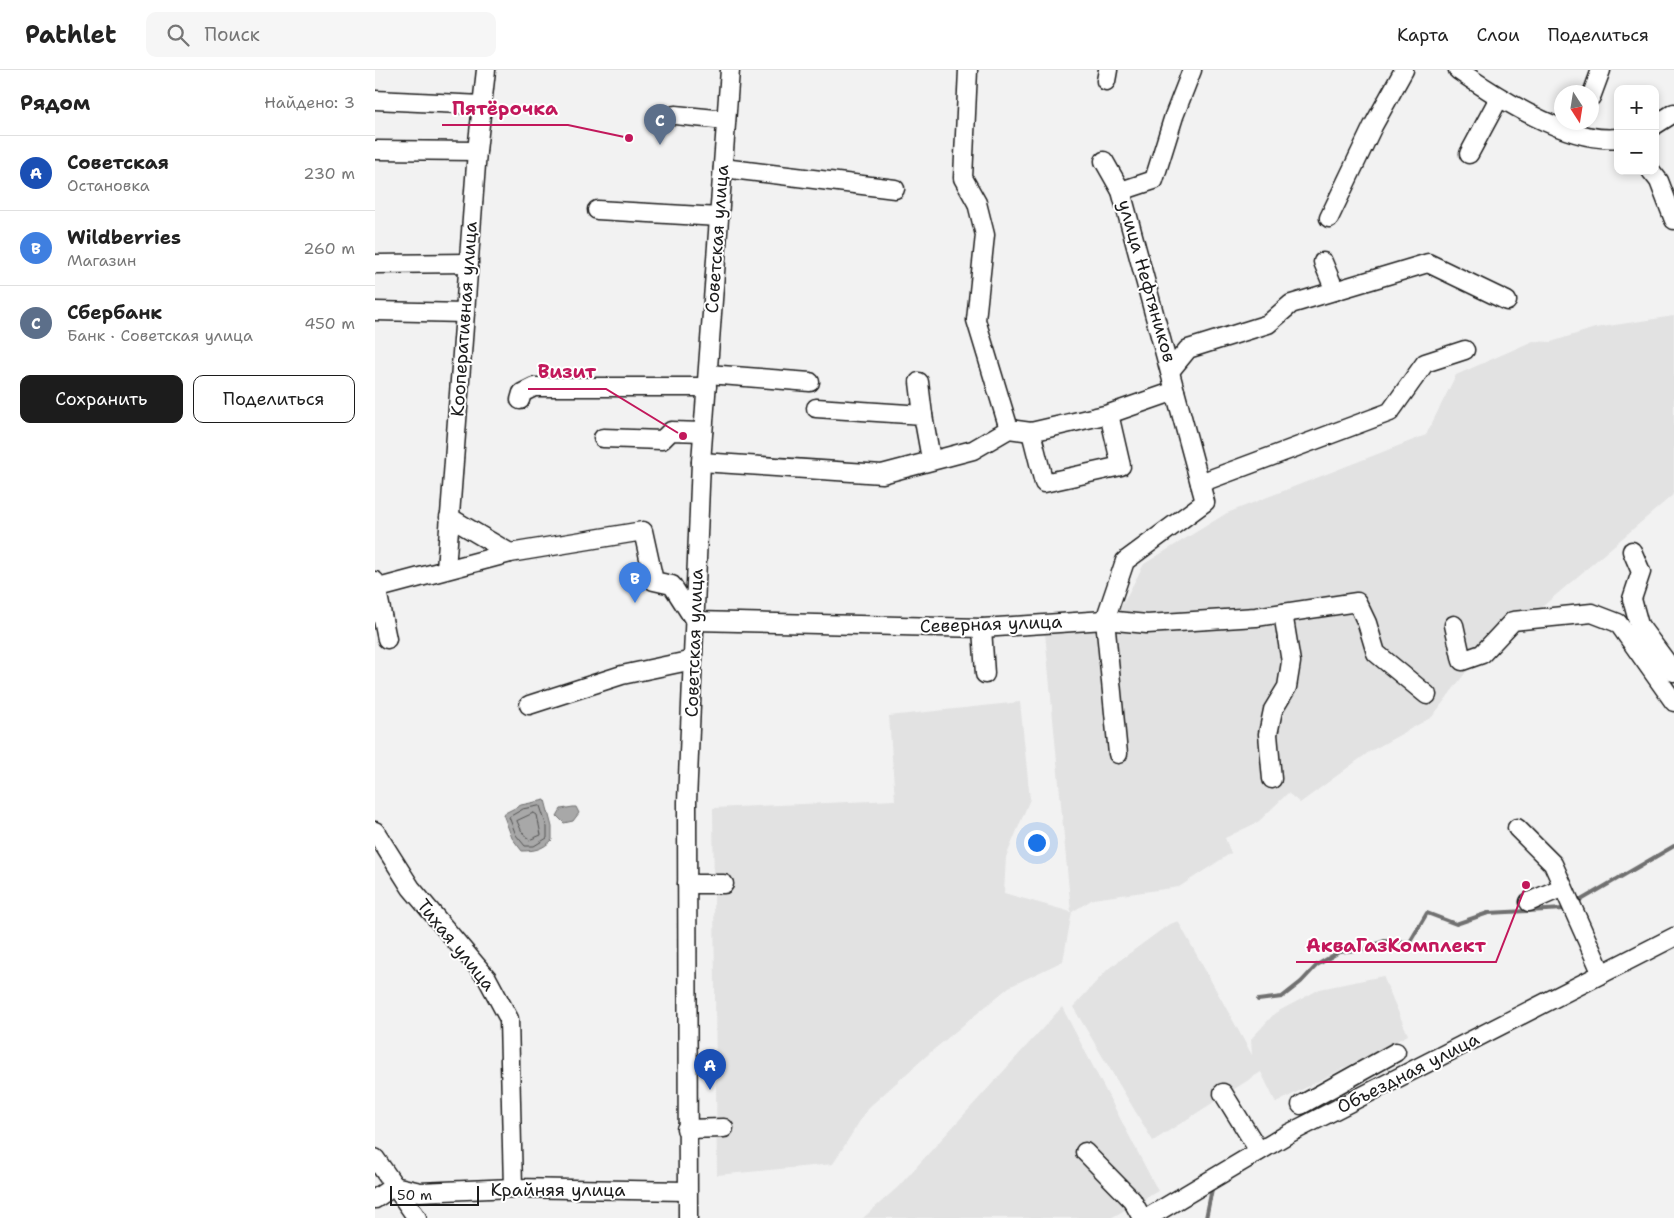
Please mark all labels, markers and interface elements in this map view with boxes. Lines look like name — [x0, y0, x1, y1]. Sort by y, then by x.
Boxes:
search box — [146, 12, 496, 57]
text: Pathlet — [25, 19, 116, 51]
icon: search — [164, 21, 192, 49]
text: Поиск — [204, 22, 260, 47]
text: Карта — [1397, 23, 1448, 47]
text: Слои — [1476, 23, 1520, 47]
text: Поделиться — [1548, 23, 1649, 47]
north arrow — [1554, 85, 1599, 130]
map controls — [1614, 85, 1659, 175]
button: + — [1614, 85, 1659, 130]
text: Рядом — [20, 89, 90, 117]
callout: Пятёрочка — [442, 91, 568, 125]
text: Найдено: 3 — [264, 92, 355, 113]
text: Пятёрочка — [452, 96, 558, 121]
pin: C — [644, 104, 676, 145]
button: − — [1614, 130, 1659, 175]
text: Советская — [67, 150, 169, 175]
text: A — [30, 163, 42, 184]
text: 230 m — [303, 163, 355, 184]
street label: Советская улица — [700, 164, 734, 314]
text: Остановка — [67, 175, 150, 196]
street label: улица Нефтяников — [1112, 197, 1182, 365]
street label: Кооперативная улица — [445, 221, 483, 417]
text: Wildberries — [67, 225, 181, 250]
text: B — [31, 238, 41, 259]
text: 260 m — [303, 238, 355, 259]
text: Магазин — [67, 250, 136, 271]
text: Сбербанк — [67, 300, 162, 325]
text: C — [31, 313, 41, 334]
text: 450 m — [304, 313, 355, 334]
text: Банк · Советская улица — [67, 325, 253, 346]
callout: Визит — [528, 355, 606, 389]
text: Визит — [538, 359, 597, 384]
button: Сохранить — [20, 375, 183, 423]
button: Поделиться — [193, 375, 355, 423]
pin: B — [619, 562, 651, 603]
street label: Советская улица — [679, 568, 709, 718]
street label: Северная улица — [919, 610, 1063, 638]
your location — [1024, 830, 1050, 856]
street label: Тихая улица — [411, 894, 501, 996]
callout: АкваГазКомплект — [1296, 928, 1496, 962]
text: АкваГазКомплект — [1306, 933, 1486, 958]
street label: Объездная улица — [1333, 1027, 1483, 1119]
pin: A — [694, 1049, 726, 1090]
street label: Крайняя улица — [491, 1178, 625, 1202]
scale bar — [390, 1183, 479, 1206]
text: 50 m — [397, 1186, 432, 1204]

